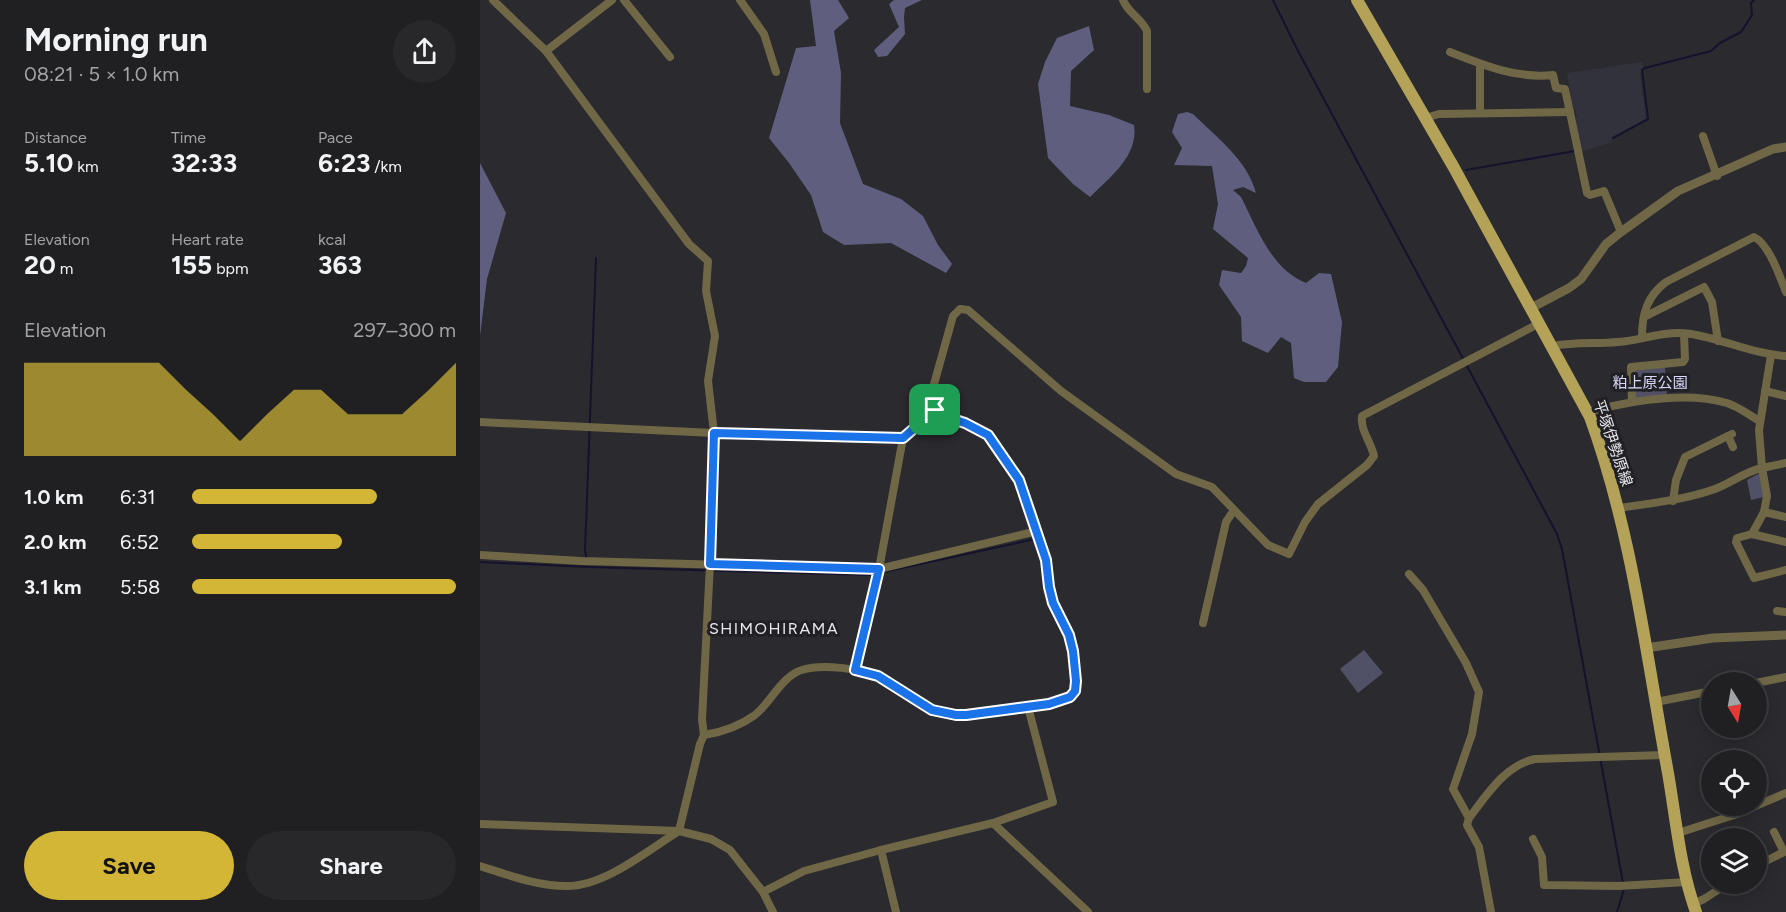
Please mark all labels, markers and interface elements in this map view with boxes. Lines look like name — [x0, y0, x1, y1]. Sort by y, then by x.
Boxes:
text: Morning run — [24, 20, 208, 59]
button: share — [393, 20, 456, 83]
text: 08:21 · 5 × 1.0 km — [24, 62, 179, 86]
text: Distance — [24, 128, 87, 147]
text: Time — [171, 128, 206, 147]
text: Pace — [318, 128, 353, 147]
text: 5.10 — [24, 147, 73, 179]
text: 32:33 — [171, 147, 237, 179]
text: 6:23 — [318, 147, 370, 179]
text: km — [73, 157, 99, 176]
text: /km — [370, 157, 402, 176]
text: Elevation — [24, 230, 90, 249]
text: Heart rate — [171, 230, 244, 249]
text: kcal — [318, 230, 346, 249]
text: 20 — [24, 249, 56, 281]
text: 155 — [171, 249, 212, 281]
text: 363 — [318, 249, 362, 281]
text: m — [56, 259, 73, 278]
text: bpm — [212, 259, 249, 278]
text: Elevation — [24, 318, 106, 342]
text: 297–300 m — [353, 318, 456, 342]
park label: 粕上原公園 — [1612, 374, 1688, 392]
pin — [909, 384, 960, 435]
icon: arrive — [918, 393, 951, 426]
street label: 平塚伊勢原線 — [1590, 398, 1636, 488]
text: 1.0 km — [24, 485, 83, 509]
text: 6:31 — [120, 485, 156, 509]
text: 2.0 km — [24, 530, 86, 554]
text: 6:52 — [120, 530, 159, 554]
text: 3.1 km — [24, 575, 81, 599]
text: 5:58 — [120, 575, 160, 599]
district label: SHIMOHIRAMA — [709, 619, 839, 638]
north arrow — [1701, 672, 1767, 738]
map controls — [1701, 672, 1767, 894]
button: locate — [1701, 750, 1767, 816]
button: layers — [1701, 828, 1767, 894]
button: Save — [24, 831, 234, 900]
button: Share — [246, 831, 456, 900]

